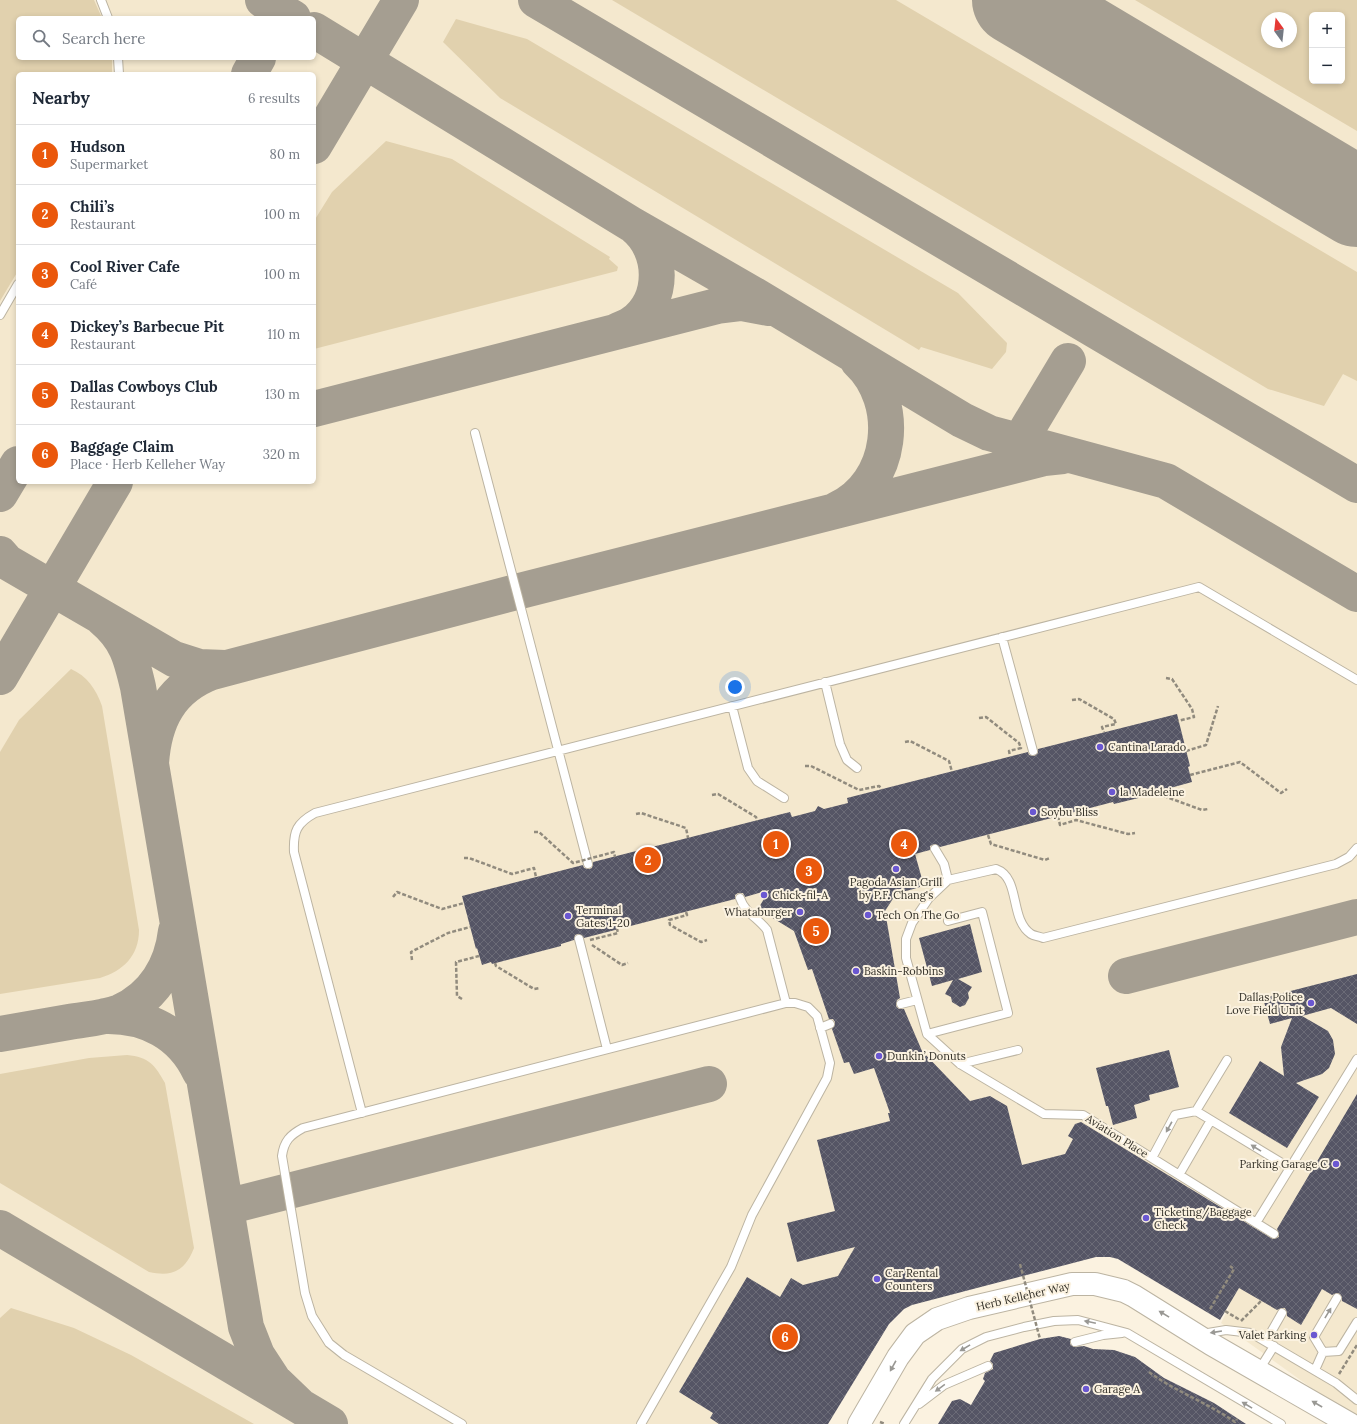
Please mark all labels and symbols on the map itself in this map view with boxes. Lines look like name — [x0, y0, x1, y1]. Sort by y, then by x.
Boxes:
north arrow — [1261, 12, 1297, 48]
your location — [725, 677, 745, 697]
place label: Cantina Larado — [1108, 740, 1186, 754]
marker: Cantina Larado — [1095, 742, 1105, 752]
place label: la Madeleine — [1120, 785, 1185, 799]
marker: la Madeleine — [1107, 787, 1117, 797]
place label: Soybu Bliss — [1041, 805, 1098, 819]
marker: Soybu Bliss — [1028, 807, 1038, 817]
pin: 1 — [763, 829, 789, 859]
pin: 4 — [891, 829, 917, 859]
pin: 2 — [635, 845, 661, 875]
pin: 3 — [796, 856, 822, 886]
marker: Pagoda Asian Grill by P.F. Chang's — [891, 864, 901, 874]
place label: Pagoda Asian Grill by P.F. Chang's — [850, 875, 942, 902]
place label: Chick-fil-A — [772, 888, 829, 902]
marker: Chick-fil-A — [759, 890, 769, 900]
place label: Terminal Gates 1-20 — [576, 903, 630, 930]
place label: Whataburger — [724, 905, 792, 919]
marker: Whataburger — [795, 907, 805, 917]
place label: Tech On The Go — [876, 908, 959, 922]
marker: Tech On The Go — [863, 910, 873, 920]
marker: Terminal Gates 1-20 — [563, 911, 573, 921]
pin: 5 — [803, 916, 829, 946]
place label: Baskin-Robbins — [864, 964, 943, 978]
marker: Baskin-Robbins — [851, 966, 861, 976]
place label: Dallas Police Love Field Unit — [1226, 990, 1304, 1017]
marker: Dallas Police Love Field Unit — [1306, 998, 1316, 1008]
place label: Dunkin’ Donuts — [887, 1049, 966, 1063]
marker: Dunkin’ Donuts — [874, 1051, 884, 1061]
street label: Aviation Place — [1082, 1111, 1151, 1161]
one-way arrow — [1165, 1121, 1172, 1133]
one-way arrow — [1251, 1144, 1261, 1152]
place label: Parking Garage C — [1239, 1157, 1328, 1171]
marker: Parking Garage C — [1331, 1159, 1341, 1169]
place label: Ticketing/Baggage Check — [1154, 1205, 1252, 1232]
marker: Ticketing/Baggage Check — [1141, 1213, 1151, 1223]
place label: Car Rental Counters — [885, 1266, 938, 1293]
marker: Car Rental Counters — [872, 1274, 882, 1284]
street label: Herb Kelleher Way — [975, 1278, 1071, 1314]
one-way arrow — [1325, 1307, 1332, 1319]
one-way arrow — [1159, 1310, 1169, 1318]
one-way arrow — [1084, 1319, 1096, 1325]
pin: 6 — [772, 1322, 798, 1352]
place label: Valet Parking — [1238, 1328, 1307, 1342]
one-way arrow — [1210, 1329, 1222, 1335]
marker: Valet Parking — [1309, 1330, 1319, 1340]
one-way arrow — [959, 1345, 971, 1352]
one-way arrow — [889, 1360, 896, 1372]
place label: Garage A — [1094, 1382, 1141, 1396]
one-way arrow — [935, 1384, 945, 1392]
marker: Garage A — [1081, 1384, 1091, 1394]
one-way arrow — [1242, 1401, 1252, 1409]
one-way arrow — [1311, 1401, 1323, 1408]

